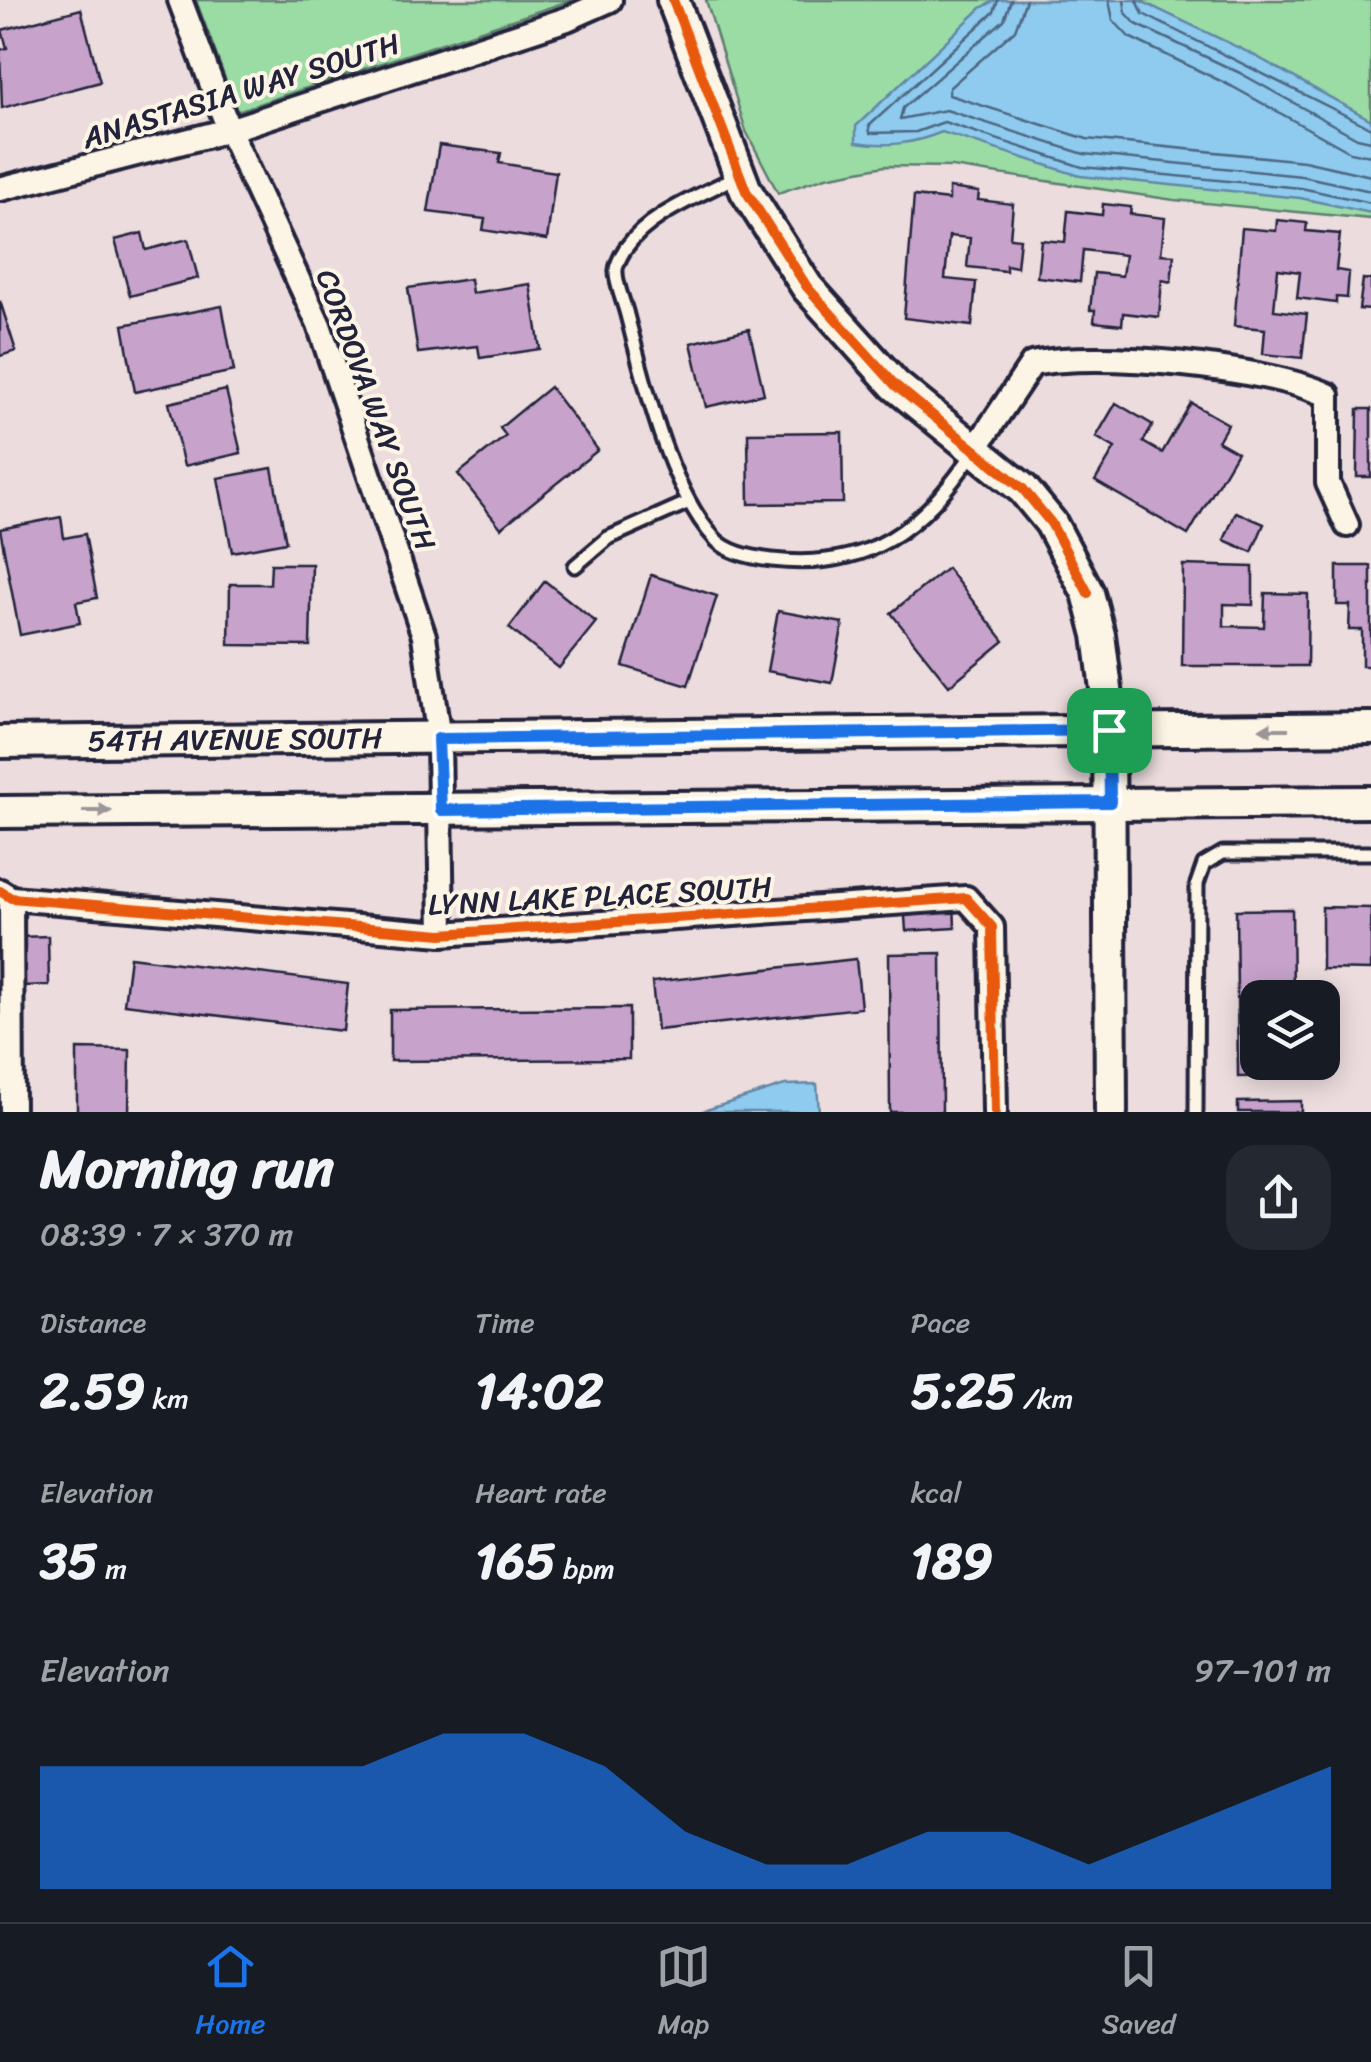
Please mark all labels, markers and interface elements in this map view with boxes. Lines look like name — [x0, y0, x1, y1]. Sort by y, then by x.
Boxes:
street label: ANASTASIA WAY SOUTH — [74, 17, 407, 165]
street label: CORDOVA WAY SOUTH — [300, 261, 452, 559]
pin — [1067, 688, 1152, 773]
icon: arrive — [1082, 703, 1137, 758]
street label: 54TH AVENUE SOUTH — [87, 711, 383, 768]
one-way arrow — [1257, 721, 1289, 737]
one-way arrow — [82, 803, 114, 819]
street label: LYNN LAKE PLACE SOUTH — [426, 860, 774, 932]
map controls — [1240, 980, 1340, 1080]
button: layers — [1240, 980, 1340, 1080]
text: Morning run — [40, 1120, 334, 1217]
button: share — [1226, 1145, 1331, 1250]
text: 08:39 · 7 × 370 m — [40, 1206, 293, 1263]
text: Distance — [40, 1298, 146, 1347]
text: Time — [475, 1298, 535, 1347]
text: Pace — [911, 1298, 970, 1347]
text: 2.59 — [40, 1347, 145, 1436]
text: 14:02 — [475, 1347, 604, 1436]
text: 5:25 — [911, 1347, 1016, 1436]
text: km — [145, 1374, 189, 1423]
text: /km — [1016, 1374, 1073, 1423]
text: Elevation — [40, 1468, 153, 1517]
text: Heart rate — [475, 1468, 607, 1517]
text: kcal — [911, 1468, 962, 1517]
text: 35 — [40, 1517, 98, 1606]
text: 165 — [475, 1517, 556, 1606]
text: 189 — [911, 1517, 993, 1606]
text: m — [98, 1544, 127, 1593]
text: bpm — [556, 1544, 615, 1593]
text: Elevation — [40, 1642, 170, 1699]
text: 97–101 m — [1194, 1642, 1331, 1699]
tab: Home — [195, 1939, 265, 2048]
tab: Map — [656, 1939, 711, 2048]
tab: Saved — [1102, 1939, 1176, 2048]

